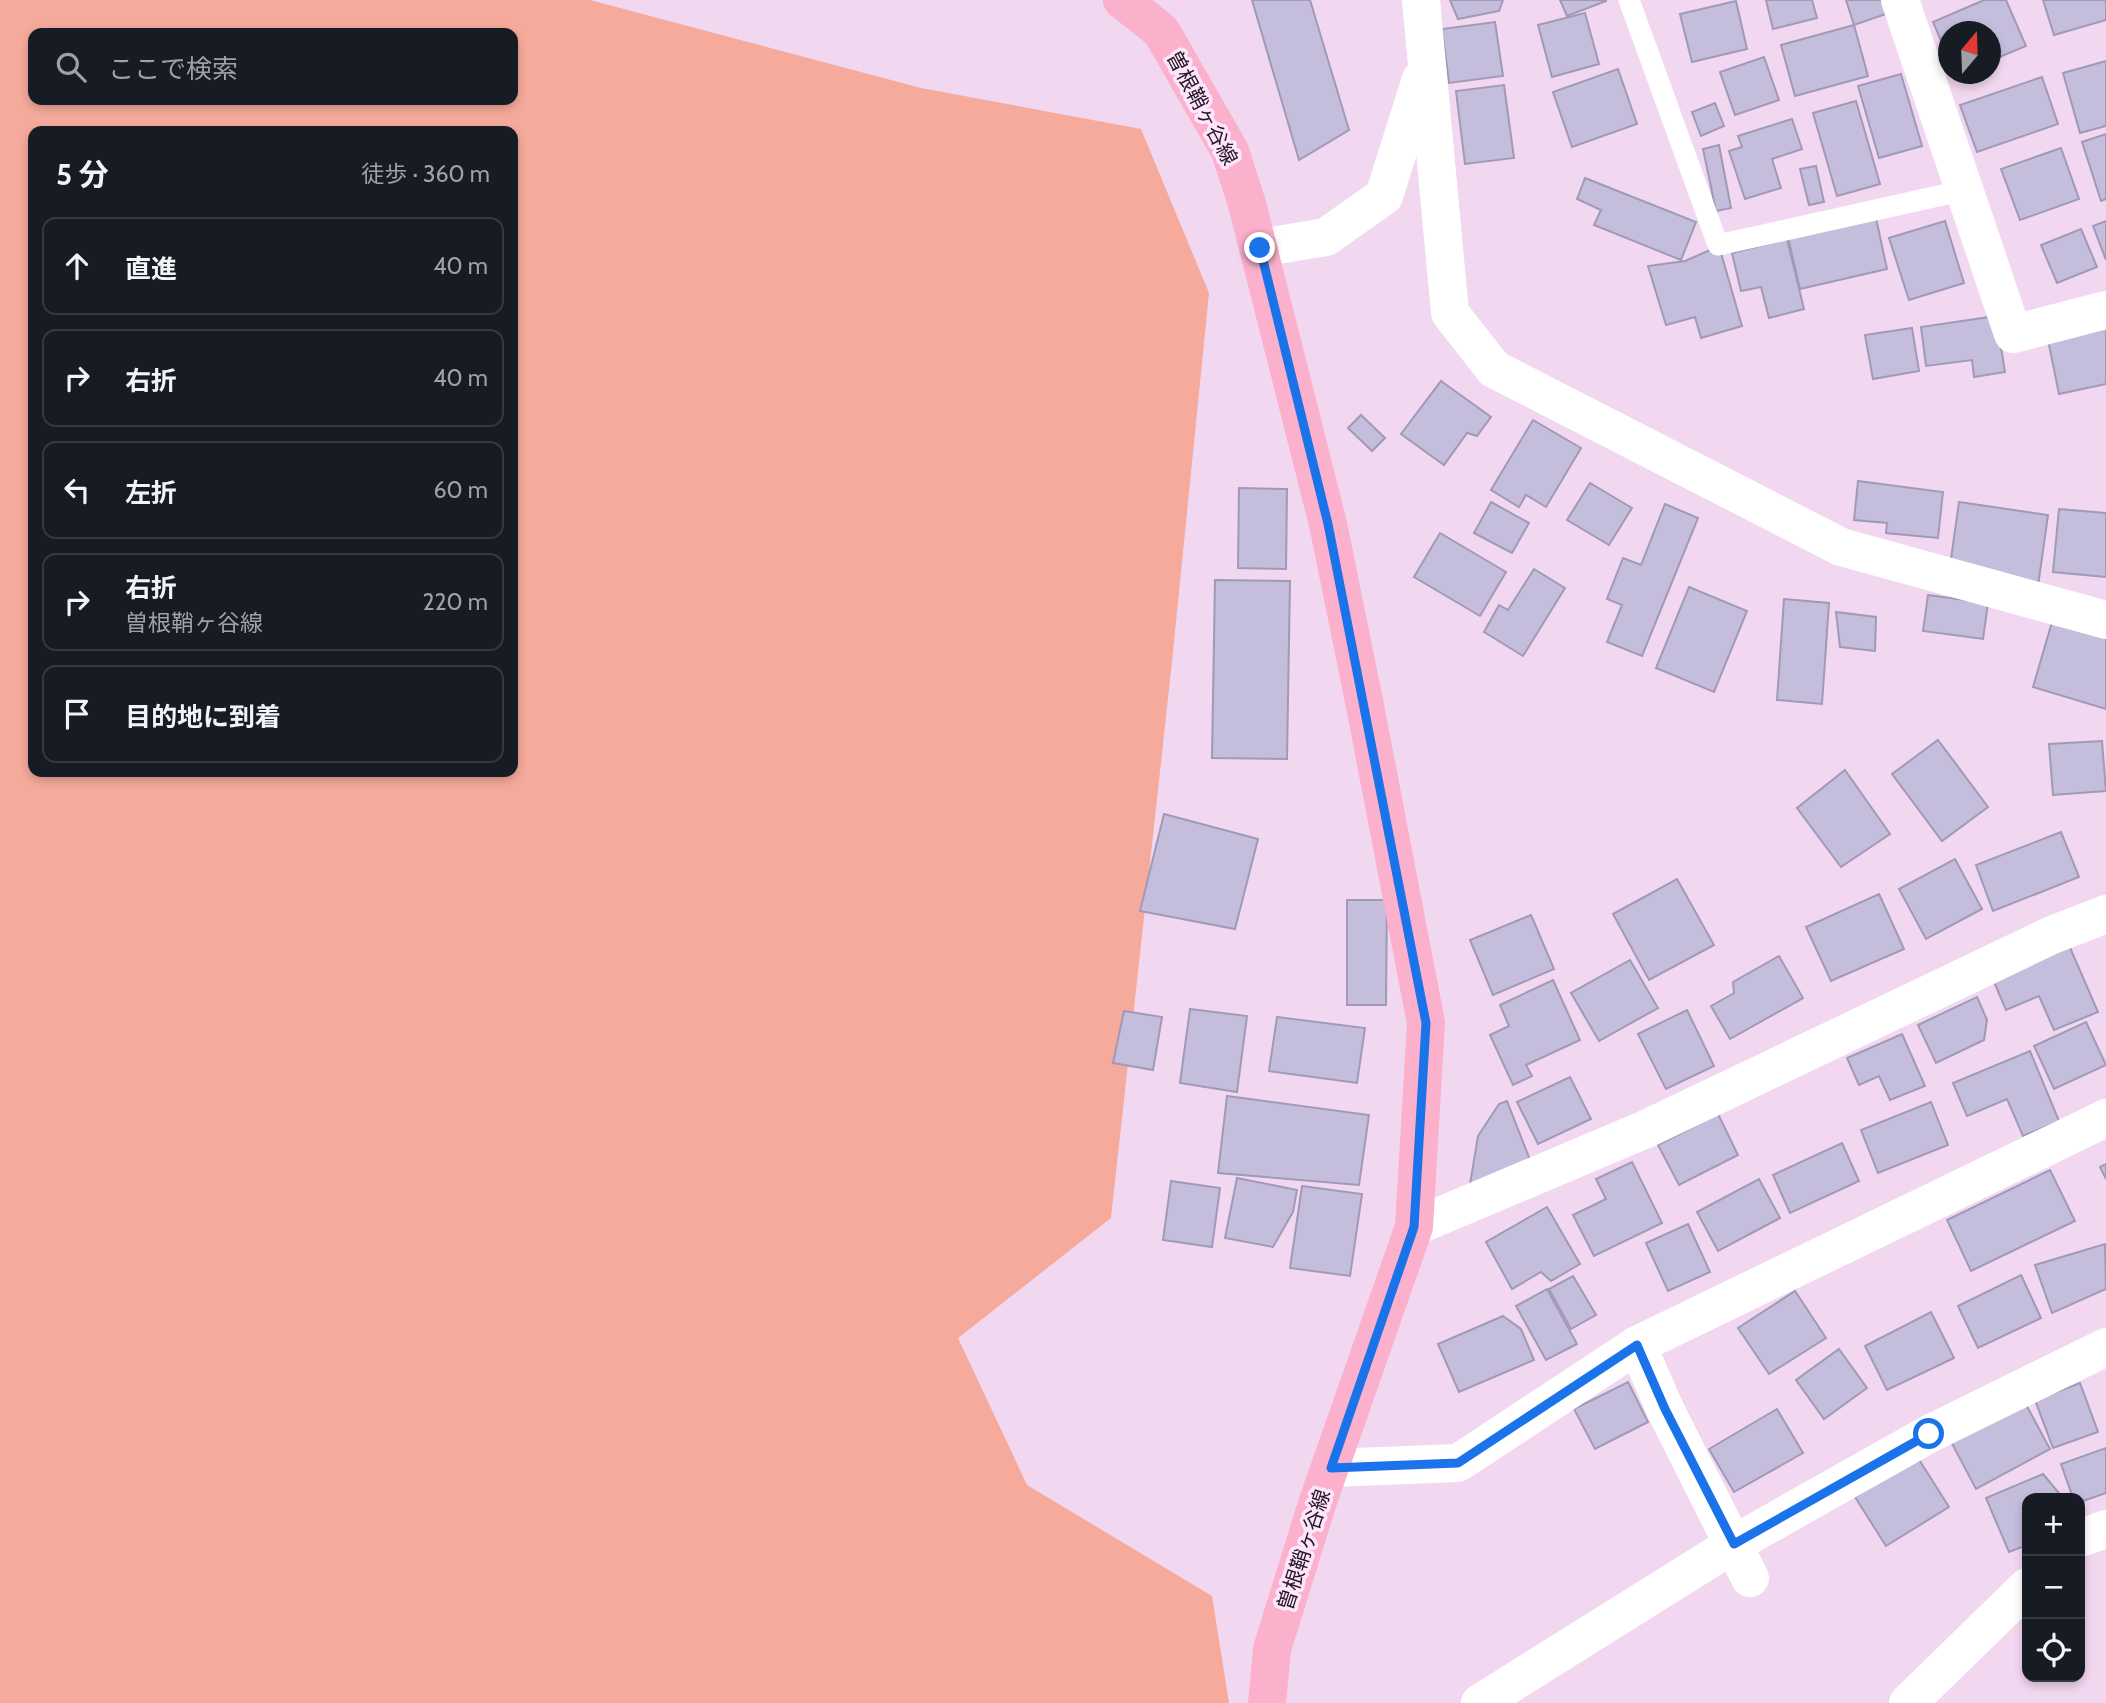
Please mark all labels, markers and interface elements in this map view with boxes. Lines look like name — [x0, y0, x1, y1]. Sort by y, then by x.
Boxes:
north arrow — [1938, 21, 2001, 84]
search box — [28, 28, 518, 105]
street label: 曽根鞘ヶ谷線 — [1162, 46, 1243, 169]
icon: search — [52, 48, 90, 86]
text: ここで検索 — [108, 53, 238, 85]
text: 5 分 — [56, 156, 109, 193]
text: 徒歩 · 360 m — [361, 160, 490, 188]
route end — [1244, 232, 1275, 263]
icon: ahead — [58, 247, 96, 285]
text: 40 m — [433, 252, 488, 280]
text: 直進 — [125, 253, 177, 285]
icon: right — [58, 359, 96, 397]
text: 40 m — [433, 364, 488, 392]
text: 右折 — [125, 365, 177, 397]
icon: left — [58, 471, 96, 509]
text: 60 m — [434, 476, 488, 504]
text: 左折 — [125, 477, 177, 509]
text: 右折 — [125, 572, 177, 604]
icon: right — [58, 583, 96, 621]
text: 220 m — [422, 588, 488, 616]
text: 曽根鞘ヶ谷線 — [125, 609, 263, 637]
icon: arrive — [58, 695, 96, 733]
text: 目的地に到着 — [125, 701, 281, 733]
route start — [1913, 1418, 1944, 1449]
street label: 曽根鞘ヶ谷線 — [1272, 1486, 1335, 1614]
map controls — [2022, 1493, 2085, 1682]
button: + — [2022, 1493, 2085, 1556]
button: − — [2022, 1556, 2085, 1619]
button: locate — [2022, 1619, 2085, 1682]

